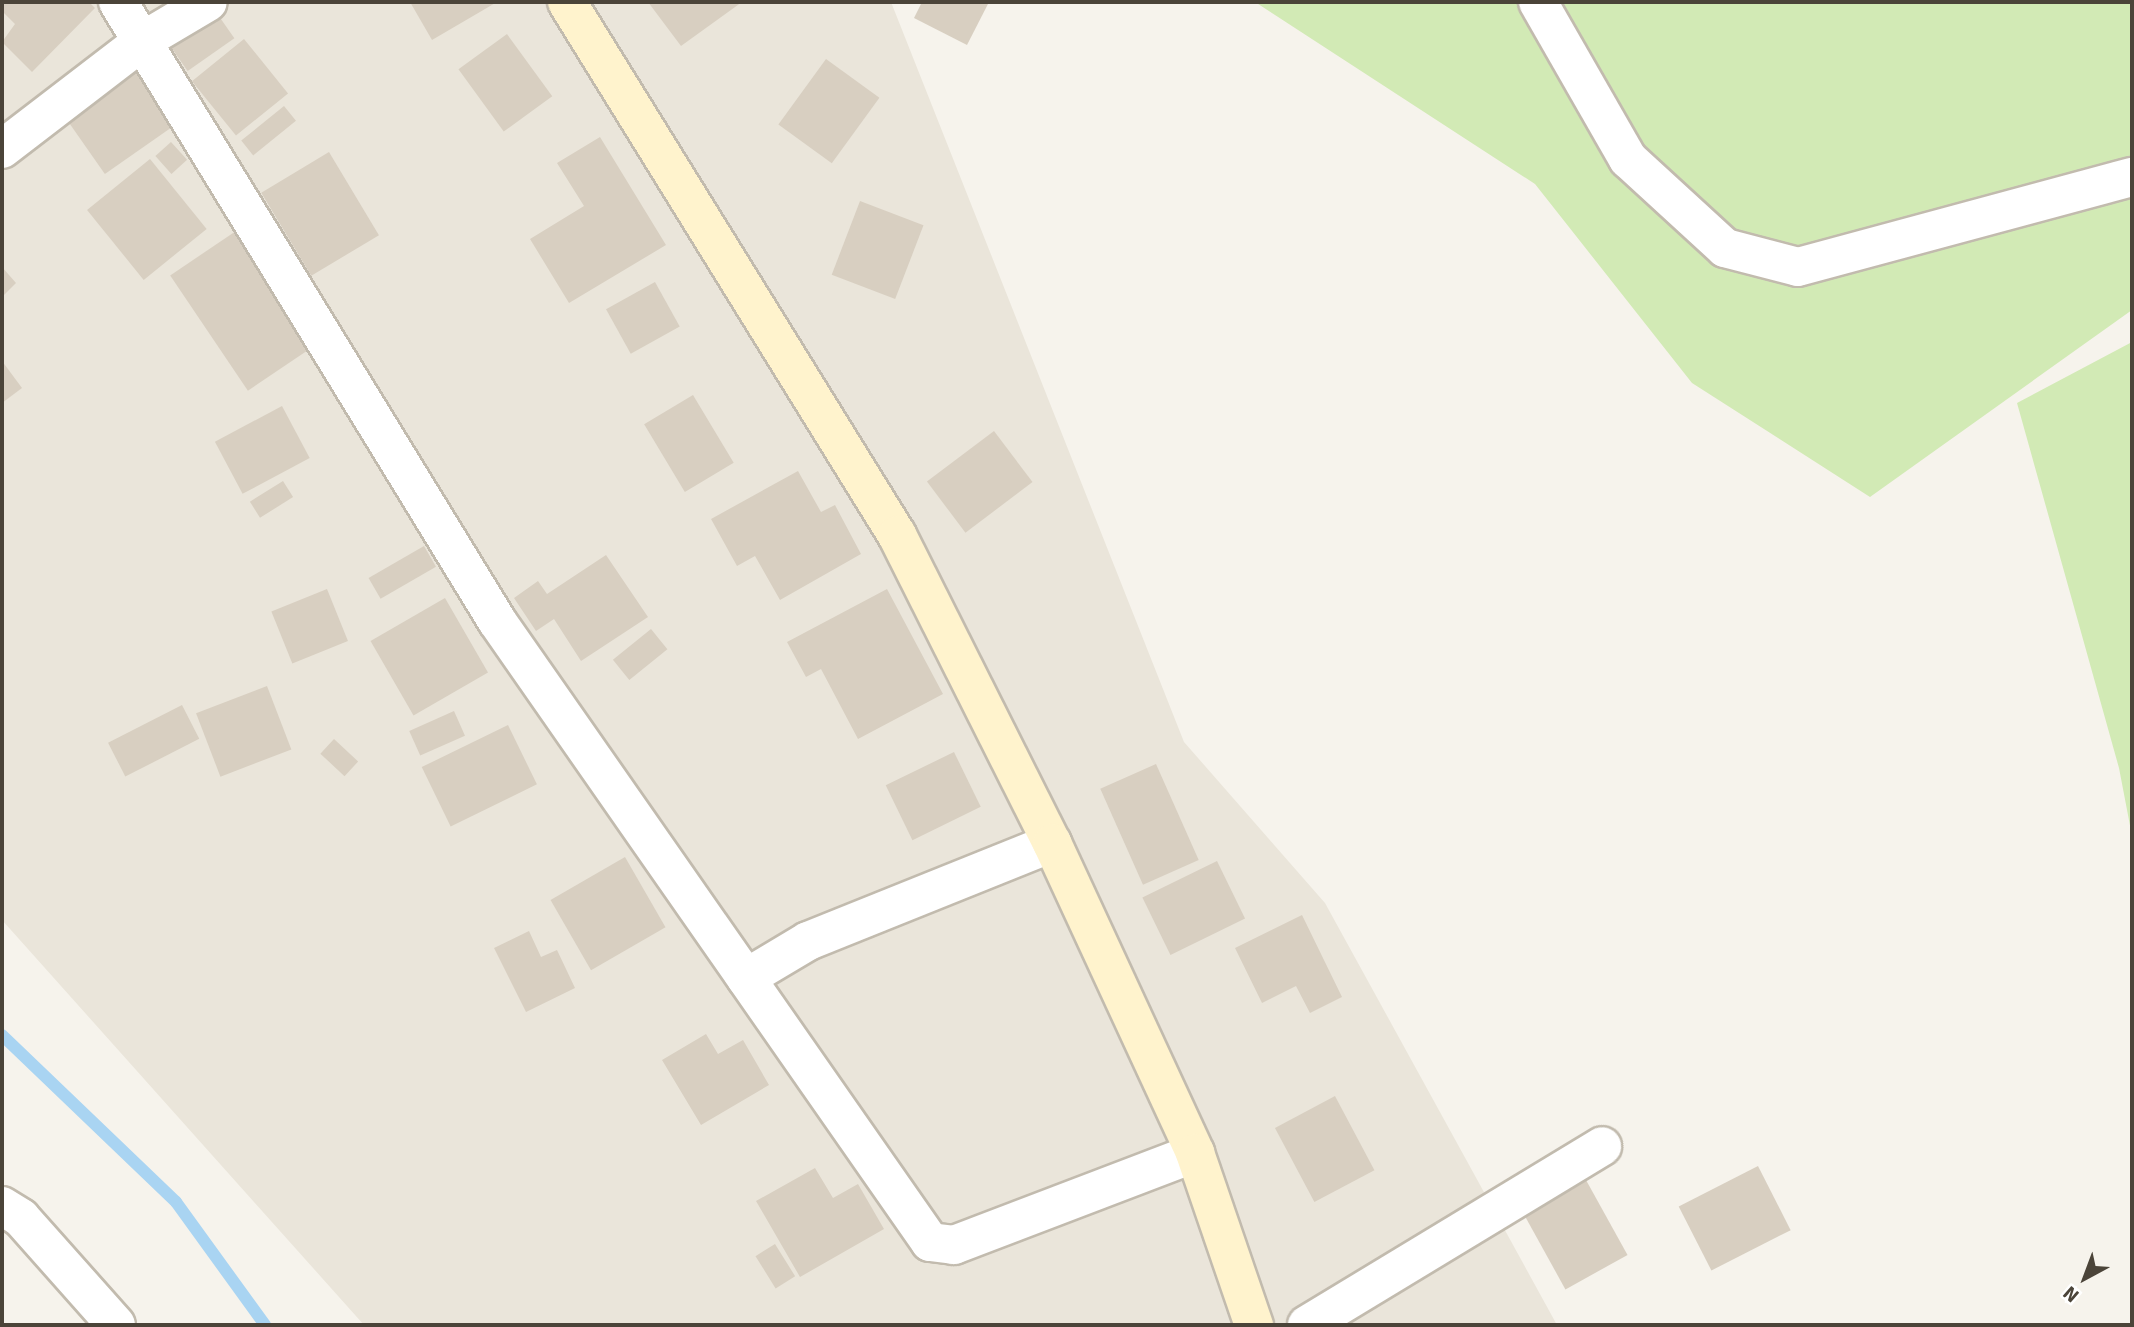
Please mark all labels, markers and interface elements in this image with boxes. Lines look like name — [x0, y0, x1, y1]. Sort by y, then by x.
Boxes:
north arrow — [2050, 1243, 2120, 1313]
text: N — [2058, 1280, 2084, 1307]

